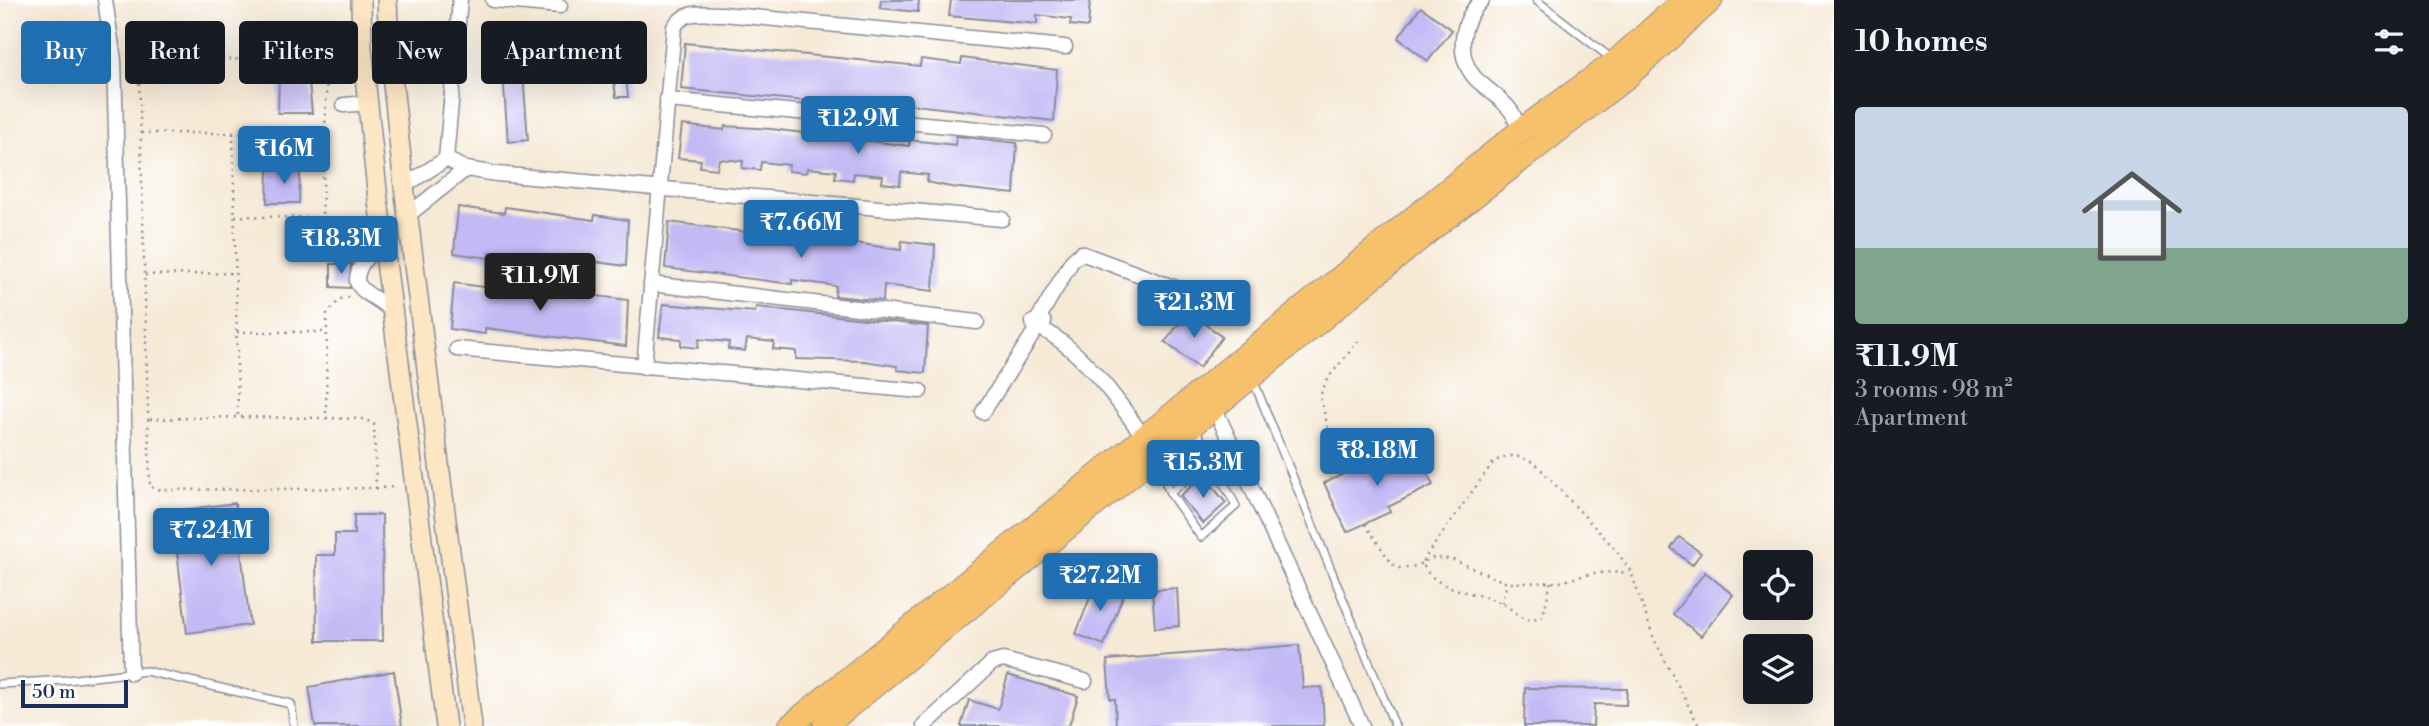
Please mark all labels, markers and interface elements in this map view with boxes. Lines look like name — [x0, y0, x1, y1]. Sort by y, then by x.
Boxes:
chip: Buy — [21, 21, 111, 84]
chip: Rent — [125, 21, 225, 84]
chip: Filters — [239, 21, 358, 84]
chip: New — [372, 21, 467, 84]
chip: Apartment — [481, 21, 647, 84]
text: 10 homes — [1855, 23, 1988, 61]
icon: filters — [2370, 23, 2408, 61]
pin: ₹12.9M — [801, 96, 915, 156]
text: ₹12.9M — [817, 105, 899, 133]
pin: ₹16M — [243, 127, 325, 186]
text: ₹16M — [254, 135, 314, 163]
icon: home — [2069, 153, 2195, 279]
pin: ₹7.66M — [744, 201, 858, 260]
text: ₹7.66M — [760, 209, 842, 237]
pin: ₹18.3M — [284, 216, 398, 276]
text: ₹18.3M — [301, 225, 381, 253]
pin: ₹11.9M — [483, 254, 597, 313]
text: ₹11.9M — [500, 262, 580, 290]
pin: ₹21.3M — [1137, 280, 1251, 340]
text: ₹21.3M — [1153, 289, 1235, 317]
text: ₹11.9M — [1855, 338, 1958, 376]
text: 3 rooms · 98 m² — [1855, 376, 2012, 404]
text: Apartment — [1855, 404, 1968, 432]
pin: ₹8.18M — [1320, 428, 1434, 488]
text: ₹8.18M — [1336, 437, 1418, 465]
pin: ₹15.3M — [1146, 440, 1260, 500]
text: ₹15.3M — [1163, 449, 1243, 477]
pin: ₹7.24M — [154, 508, 268, 568]
text: ₹7.24M — [169, 517, 253, 545]
map controls — [1743, 550, 1813, 704]
button: locate — [1743, 550, 1813, 620]
pin: ₹27.2M — [1043, 554, 1157, 613]
text: ₹27.2M — [1059, 562, 1141, 590]
button: layers — [1743, 634, 1813, 704]
scale bar — [21, 677, 128, 709]
text: 50 m — [32, 680, 76, 704]

